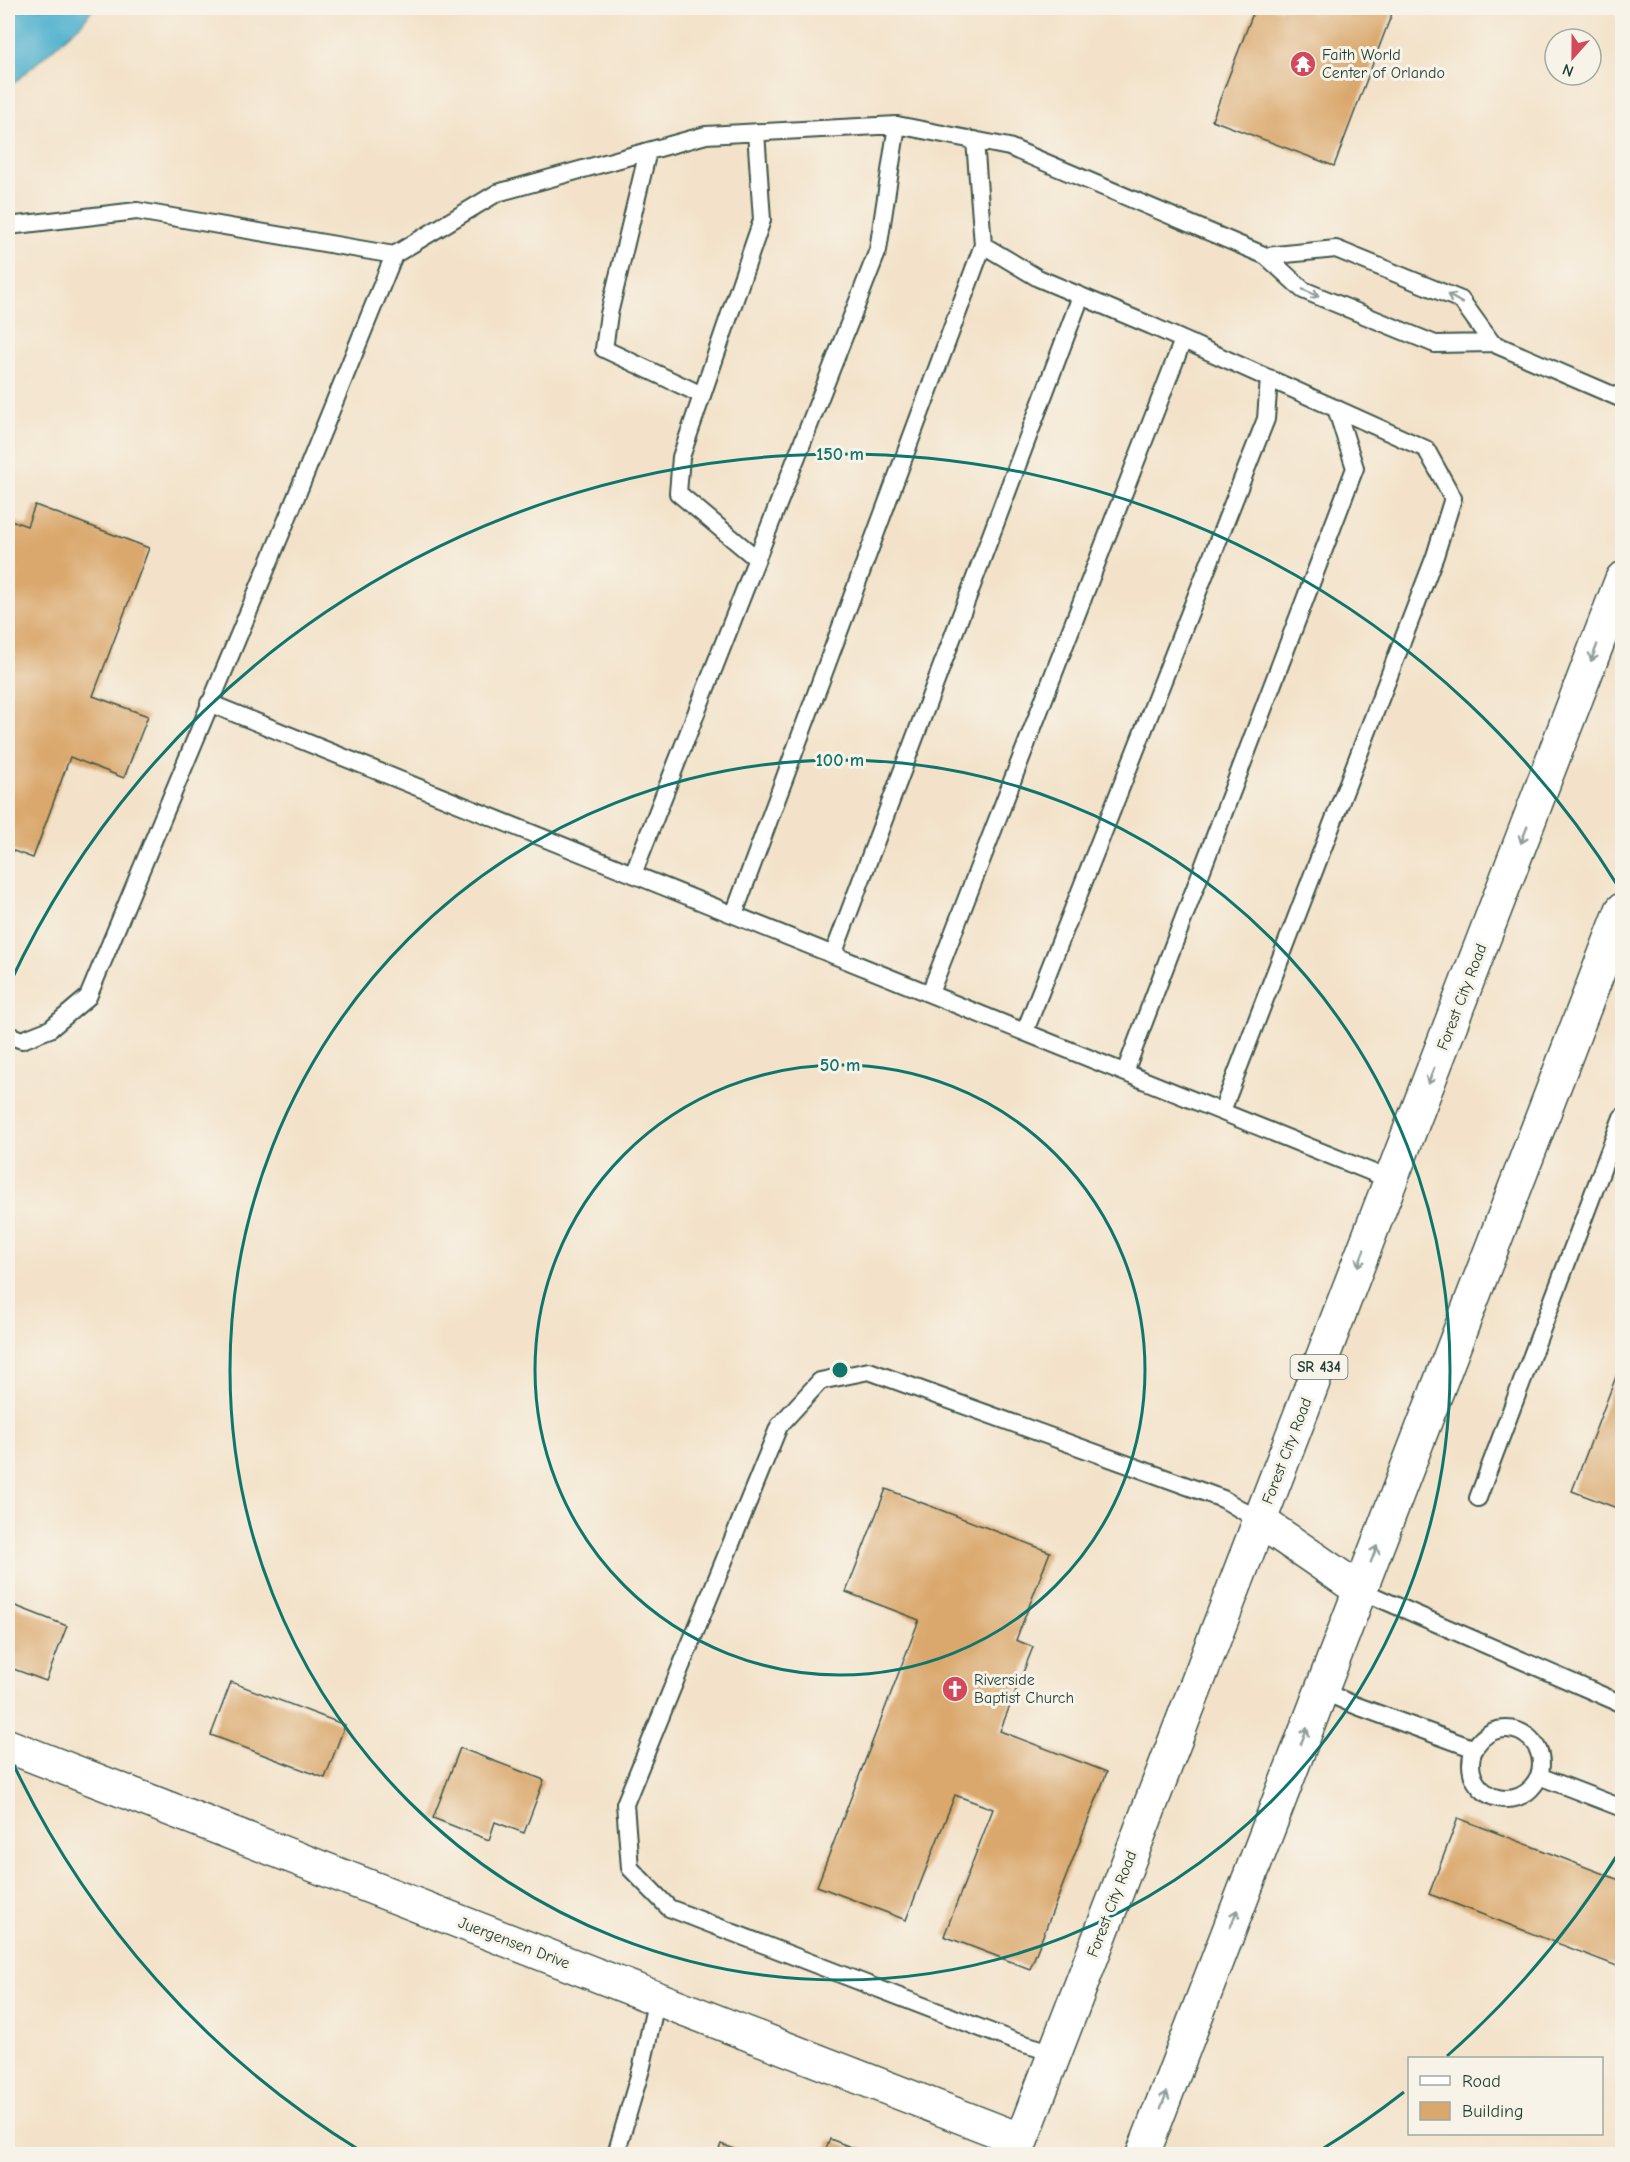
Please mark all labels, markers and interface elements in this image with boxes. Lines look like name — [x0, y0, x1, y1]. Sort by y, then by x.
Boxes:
north arrow — [1543, 27, 1603, 87]
place label: Faith World Center of Orlando — [1322, 46, 1445, 82]
temple icon: Faith World Center of Orlando — [1288, 49, 1318, 79]
text: N — [1560, 60, 1576, 80]
one-way arrow — [1302, 288, 1320, 299]
one-way arrow — [1447, 293, 1464, 305]
text: 150 m — [816, 444, 864, 465]
one-way arrow — [1588, 644, 1599, 662]
text: 100 m — [816, 750, 864, 771]
one-way arrow — [1518, 826, 1529, 844]
street label: Forest City Road — [1433, 941, 1491, 1053]
text: 50 m — [820, 1055, 860, 1076]
one-way arrow — [1425, 1066, 1436, 1085]
one-way arrow — [1355, 1248, 1366, 1267]
road number: SR 434 — [1290, 1355, 1348, 1379]
centre of rings — [830, 1360, 850, 1380]
street label: Forest City Road — [1258, 1395, 1316, 1507]
one-way arrow — [1370, 1545, 1381, 1564]
place label: Riverside Baptist Church — [974, 1671, 1074, 1707]
church icon: Riverside Baptist Church — [940, 1674, 970, 1704]
one-way arrow — [1300, 1727, 1311, 1746]
street label: Forest City Road — [1083, 1848, 1141, 1960]
one-way arrow — [1229, 1909, 1240, 1928]
street label: Juergensen Drive — [456, 1913, 572, 1973]
legend — [1408, 2057, 1603, 2135]
text: Road — [1462, 2071, 1501, 2092]
one-way arrow — [1159, 2091, 1170, 2110]
text: Building — [1462, 2101, 1524, 2122]

